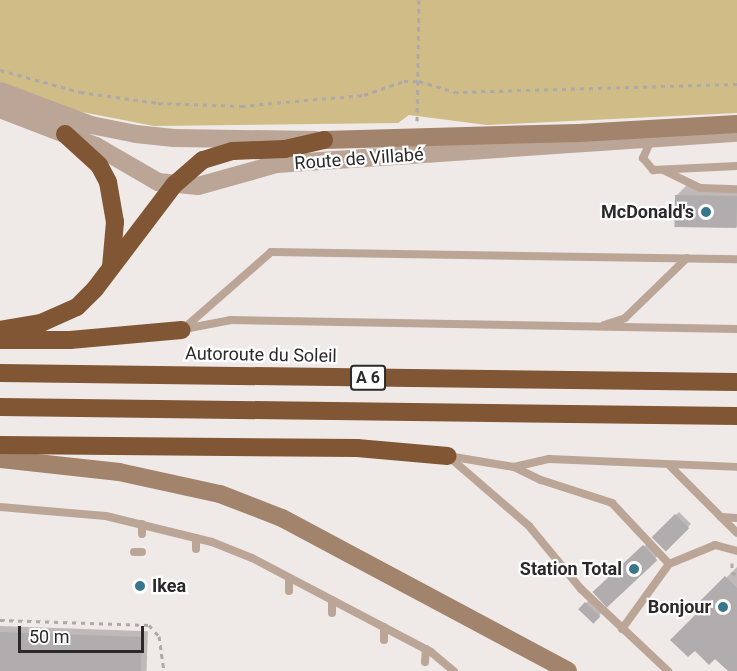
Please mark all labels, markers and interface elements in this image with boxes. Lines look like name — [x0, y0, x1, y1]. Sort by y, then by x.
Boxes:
street label: Route de Villabé — [294, 144, 424, 174]
place label: McDonald's — [601, 201, 694, 223]
marker: McDonald's — [699, 205, 713, 219]
street label: Autoroute du Soleil — [185, 343, 337, 367]
road number: A 6 — [350, 365, 386, 391]
place label: Station Total — [519, 558, 622, 580]
marker: Station Total — [627, 562, 641, 576]
place label: Ikea — [152, 575, 186, 597]
marker: Ikea — [133, 579, 147, 593]
place label: Bonjour — [648, 596, 711, 618]
marker: Bonjour — [716, 600, 730, 614]
scale bar — [21, 614, 147, 652]
text: 50 m — [29, 626, 69, 647]

